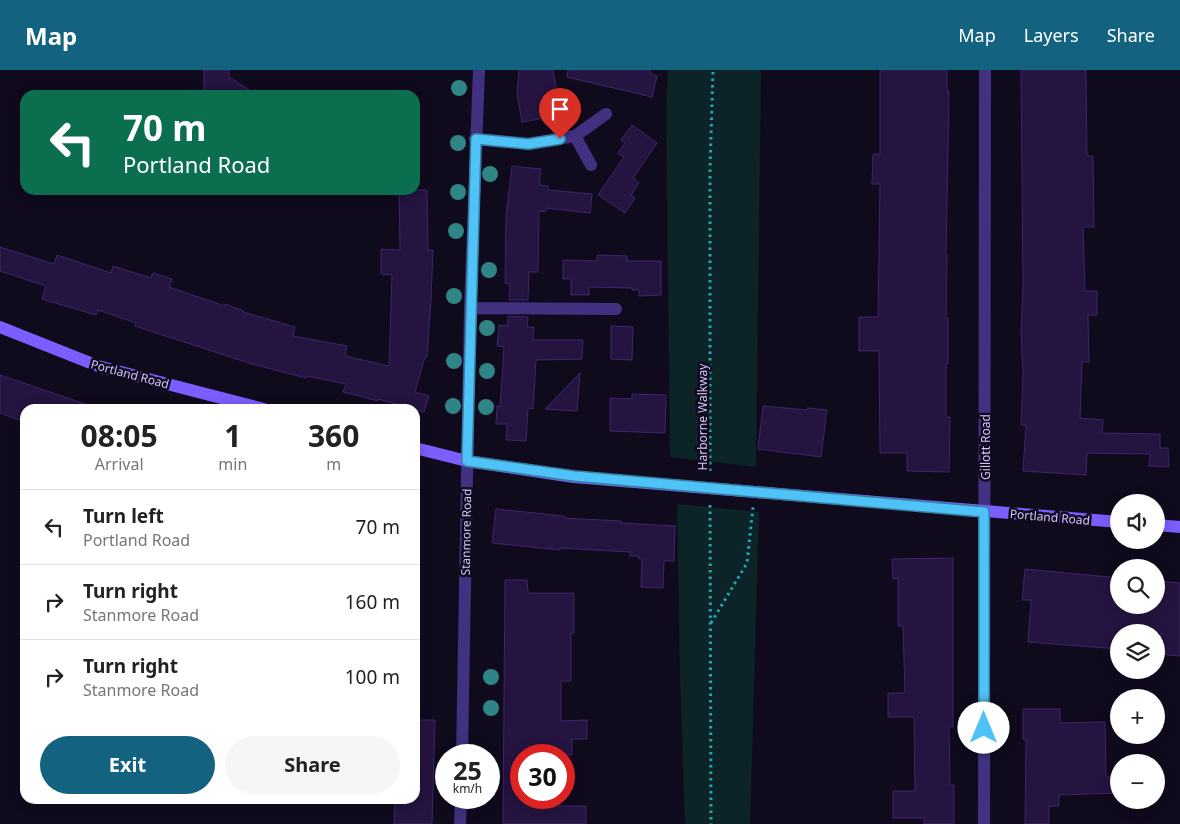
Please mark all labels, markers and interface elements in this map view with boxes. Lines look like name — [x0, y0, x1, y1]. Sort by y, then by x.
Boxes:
text: Map — [25, 19, 77, 52]
text: Map — [958, 23, 996, 47]
text: Layers — [1024, 23, 1079, 47]
text: Share — [1107, 23, 1155, 47]
pin — [539, 88, 581, 139]
icon: arrive — [546, 95, 574, 123]
text: 70 m — [123, 104, 206, 151]
icon: left — [40, 110, 105, 175]
text: Portland Road — [123, 149, 270, 179]
street label: Portland Road — [89, 355, 171, 393]
street label: Harborne Walkway — [694, 363, 711, 470]
street label: Gillott Road — [977, 414, 994, 480]
text: 08:05 — [81, 415, 158, 456]
text: 1 — [224, 415, 241, 456]
text: 360 — [308, 415, 359, 456]
text: Arrival — [95, 453, 144, 475]
text: min — [218, 453, 247, 475]
text: m — [326, 453, 341, 475]
street label: Stanmore Road — [457, 488, 475, 576]
map controls — [1110, 494, 1165, 809]
button: sound — [1110, 494, 1165, 549]
text: Turn left — [83, 503, 164, 529]
street label: Portland Road — [1009, 505, 1091, 529]
icon: left — [40, 513, 68, 541]
text: 70 m — [356, 514, 400, 540]
text: Portland Road — [83, 529, 190, 551]
button: search — [1110, 559, 1165, 614]
text: Turn right — [83, 578, 178, 604]
icon: right — [40, 588, 68, 616]
text: 160 m — [345, 589, 400, 615]
text: Stanmore Road — [83, 604, 199, 626]
button: layers — [1110, 624, 1165, 679]
text: Turn right — [83, 653, 178, 679]
icon: right — [40, 663, 68, 691]
text: 100 m — [345, 664, 400, 690]
text: Stanmore Road — [83, 679, 199, 701]
button: + — [1110, 689, 1165, 744]
position arrow — [957, 701, 1009, 753]
button: Exit — [40, 736, 215, 794]
button: Share — [225, 736, 400, 794]
speed limit sign: 30 — [510, 744, 575, 809]
text: 25 — [453, 753, 482, 787]
button: − — [1110, 754, 1165, 809]
text: km/h — [453, 780, 482, 797]

